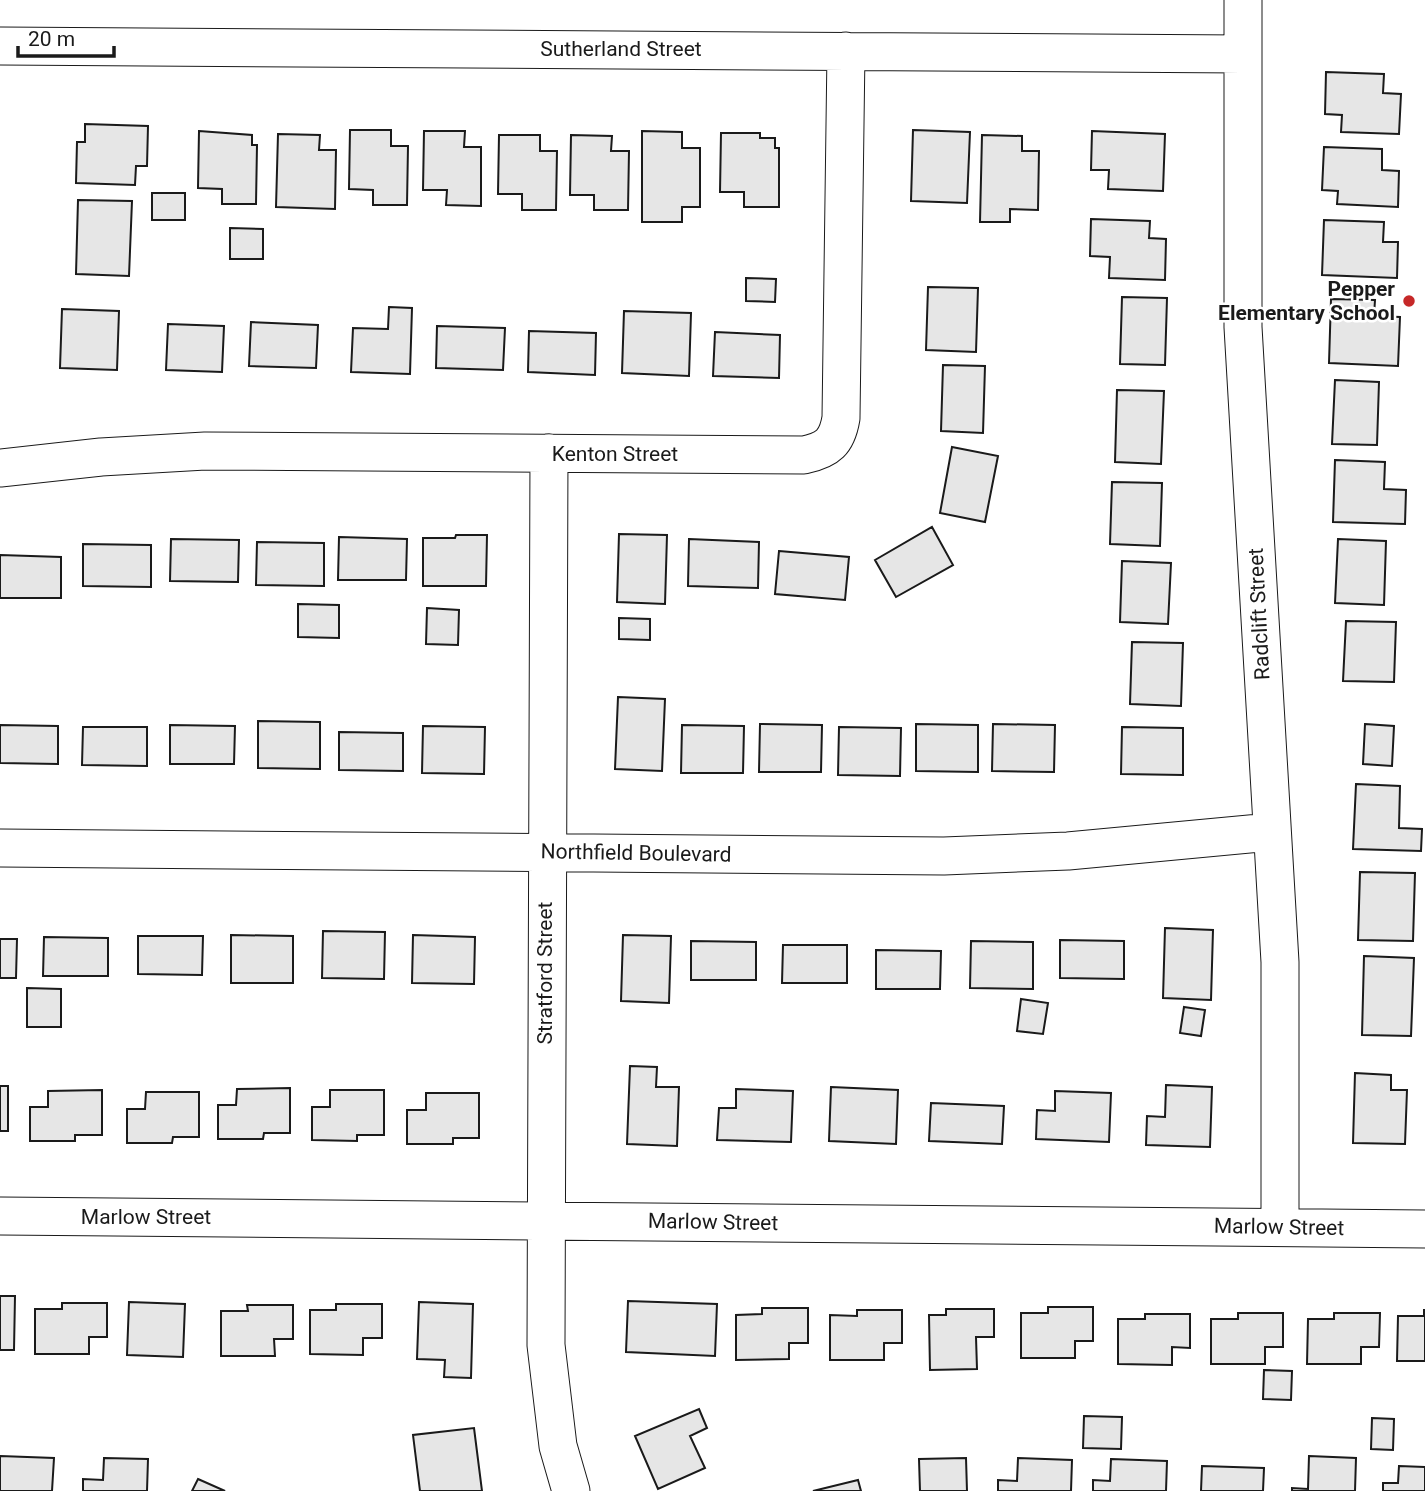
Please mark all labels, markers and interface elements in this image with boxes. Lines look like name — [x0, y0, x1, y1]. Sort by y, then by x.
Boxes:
scale bar — [18, 14, 114, 58]
text: 20 m — [28, 27, 75, 51]
street label: Sutherland Street — [540, 37, 702, 61]
place label: Pepper Elementary School — [1218, 277, 1395, 325]
marker: Pepper Elementary School — [1401, 293, 1417, 309]
street label: Kenton Street — [552, 442, 678, 466]
street label: Radclift Street — [1244, 547, 1274, 681]
street label: Northfield Boulevard — [540, 839, 732, 867]
street label: Stratford Street — [533, 901, 557, 1045]
street label: Marlow Street — [81, 1205, 211, 1229]
street label: Marlow Street — [648, 1209, 778, 1235]
street label: Marlow Street — [1214, 1214, 1344, 1240]

